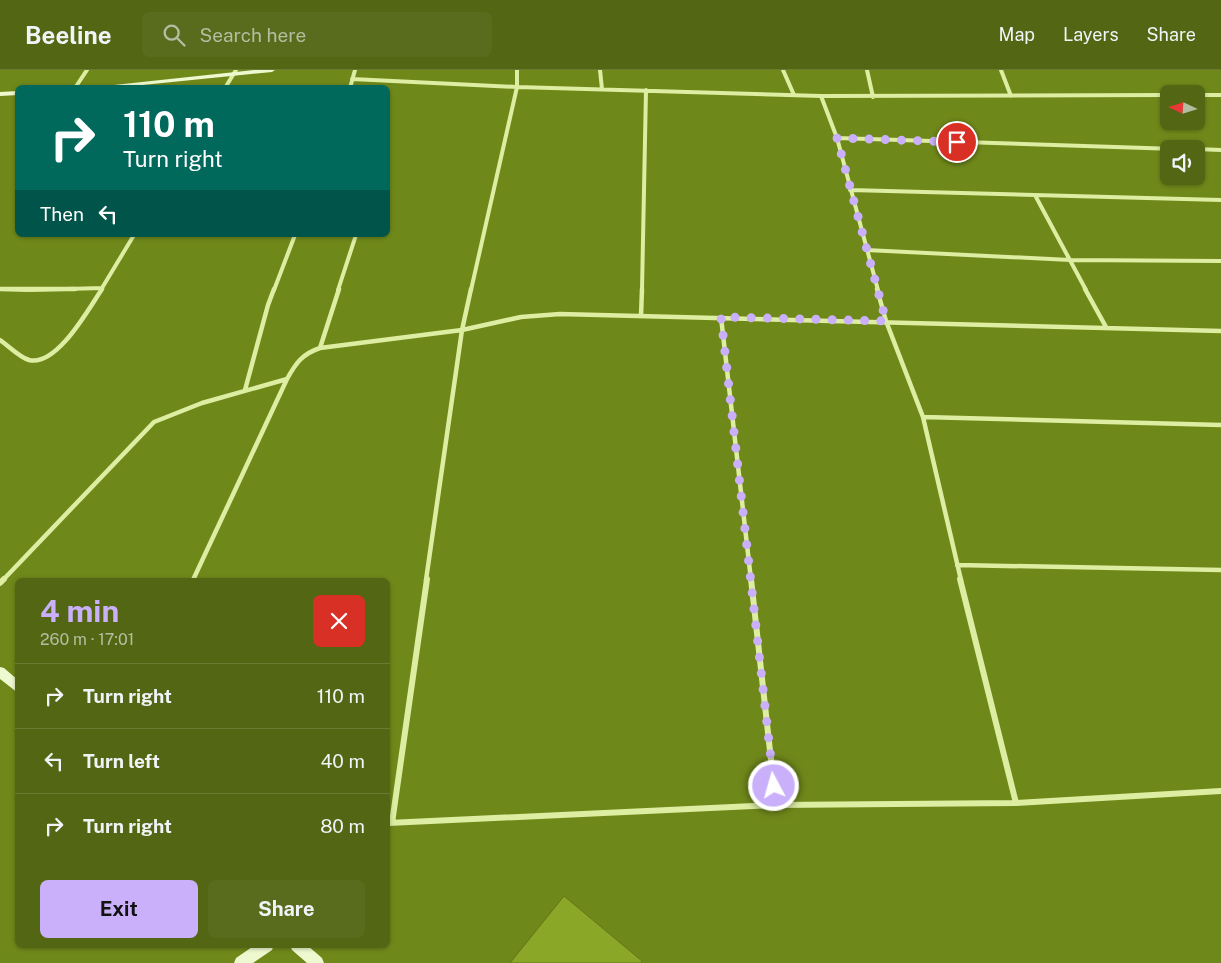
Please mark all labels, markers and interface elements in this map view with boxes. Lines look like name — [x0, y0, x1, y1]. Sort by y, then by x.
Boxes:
search box — [142, 12, 492, 57]
text: Beeline — [25, 21, 112, 49]
icon: search — [160, 21, 188, 49]
text: Search here — [200, 24, 306, 46]
text: Map — [999, 24, 1035, 45]
text: Layers — [1063, 24, 1119, 45]
text: Share — [1147, 24, 1196, 45]
north arrow — [1160, 85, 1205, 130]
map controls — [1160, 85, 1205, 185]
text: 110 m — [123, 104, 215, 145]
icon: right — [40, 105, 105, 170]
pin — [936, 121, 978, 163]
icon: arrive — [943, 128, 971, 156]
button: sound — [1160, 140, 1205, 185]
text: Turn right — [123, 146, 223, 172]
icon: left — [94, 200, 122, 228]
text: Then — [40, 203, 84, 225]
text: 4 min — [40, 593, 119, 629]
button: close — [313, 595, 365, 647]
text: 260 m · 17:01 — [40, 630, 134, 649]
icon: right — [40, 682, 68, 710]
text: Turn right — [83, 685, 172, 707]
text: 110 m — [317, 685, 365, 707]
icon: left — [40, 747, 68, 775]
text: Turn left — [83, 750, 160, 772]
text: 40 m — [320, 750, 365, 772]
position arrow — [747, 759, 799, 811]
icon: right — [40, 812, 68, 840]
text: Turn right — [83, 815, 172, 837]
text: 80 m — [320, 815, 365, 837]
button: Exit — [40, 880, 198, 938]
button: Share — [208, 880, 365, 938]

